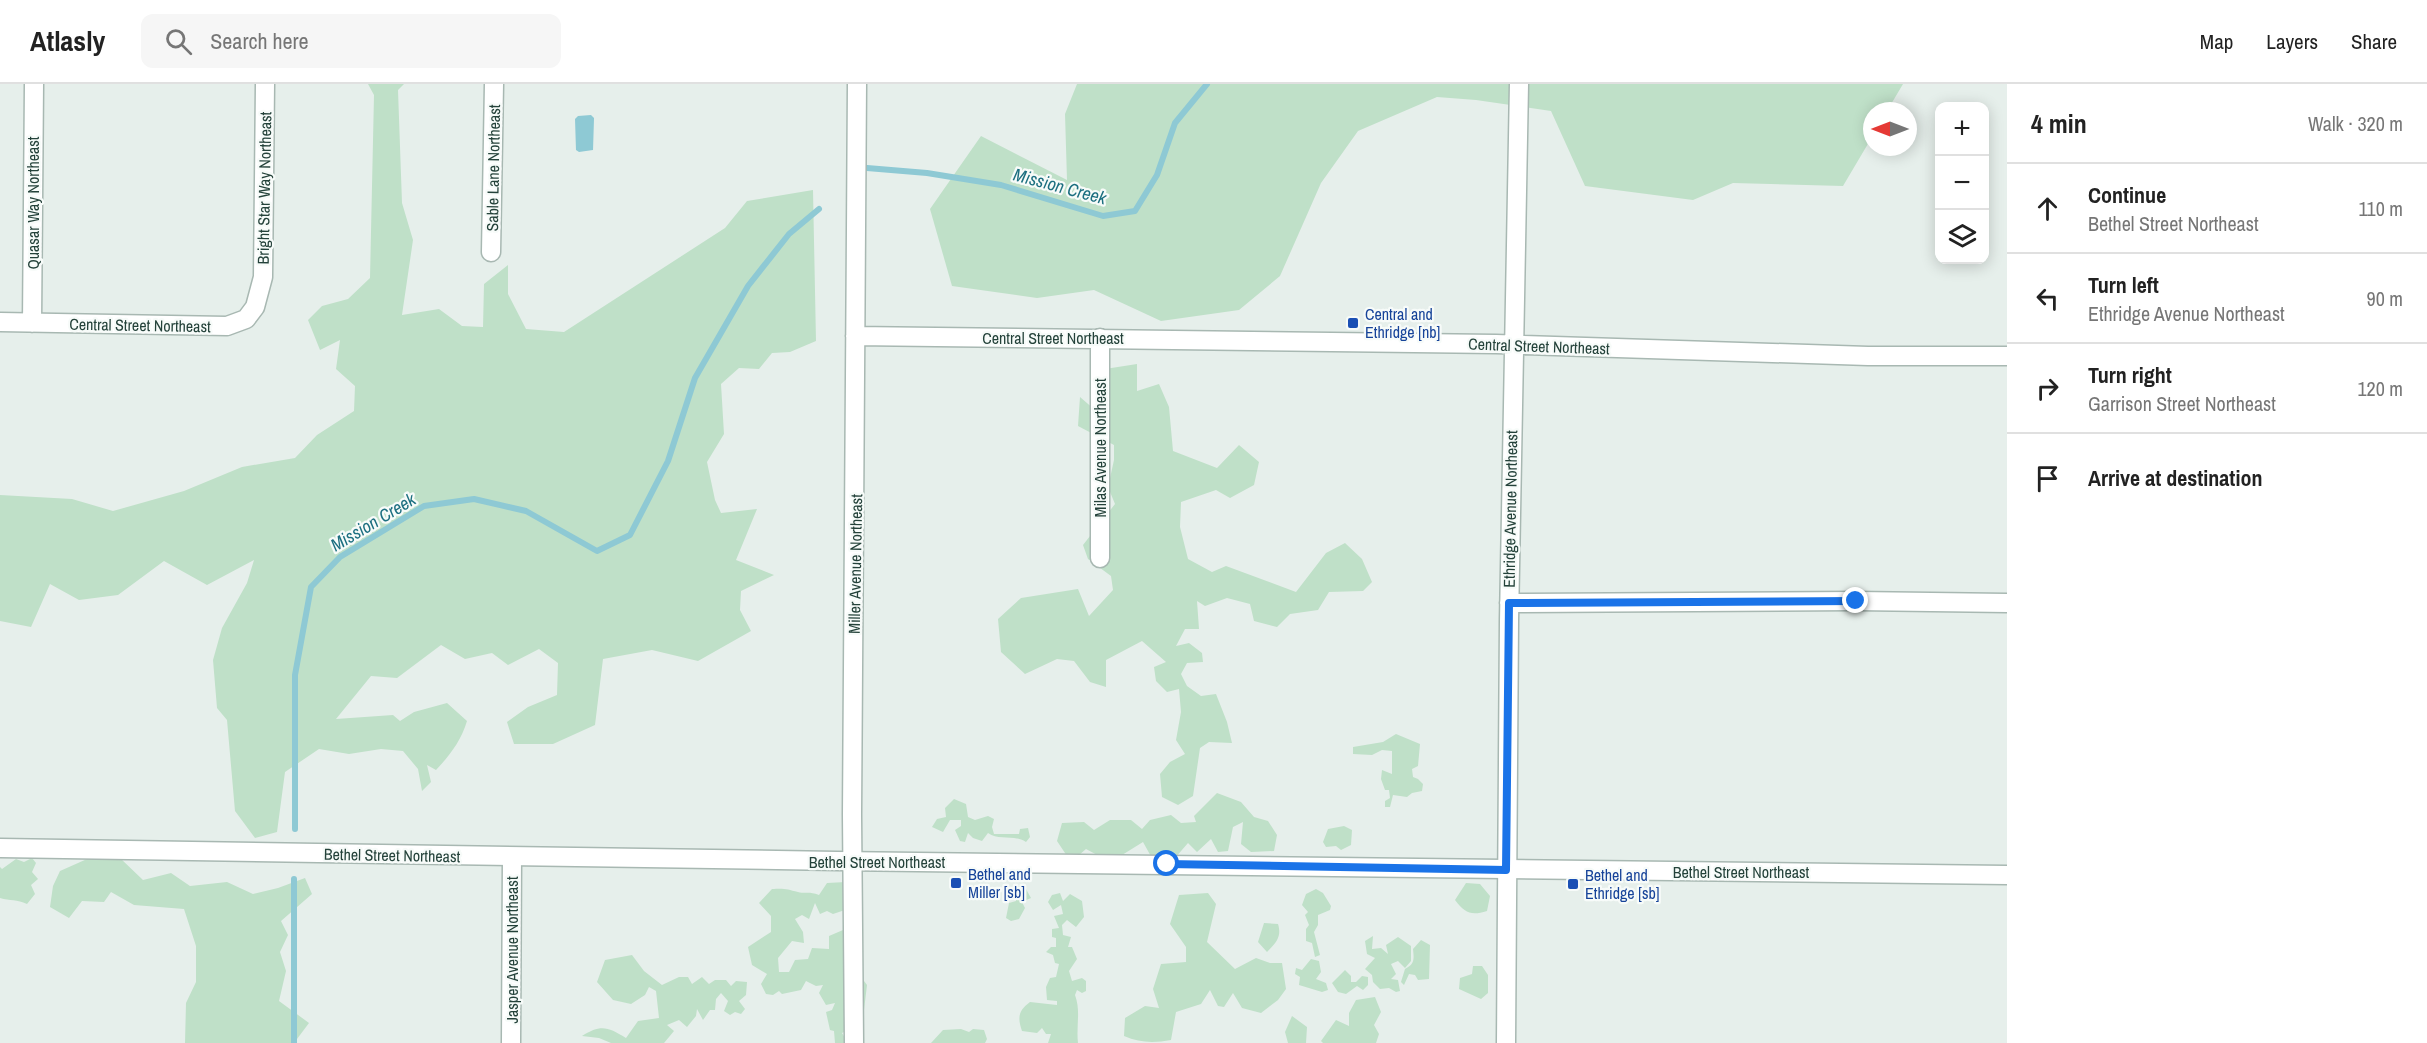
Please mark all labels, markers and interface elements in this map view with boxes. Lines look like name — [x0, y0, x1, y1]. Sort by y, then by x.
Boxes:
search box — [141, 14, 561, 68]
text: Atlasly — [30, 22, 105, 60]
icon: search — [162, 25, 195, 58]
text: Search here — [210, 26, 309, 56]
text: Map — [2200, 27, 2233, 56]
text: Layers — [2266, 27, 2318, 56]
text: Share — [2351, 27, 2397, 56]
north arrow — [1863, 102, 1917, 156]
map controls — [1935, 102, 1989, 264]
button: + — [1935, 102, 1989, 156]
street label: Sable Lane Northeast — [481, 104, 505, 232]
text: 4 min — [2031, 106, 2087, 141]
text: Walk · 320 m — [2308, 110, 2403, 137]
street label: Bright Star Way Northeast — [252, 111, 276, 265]
street label: Quasar Way Northeast — [22, 136, 44, 269]
button: − — [1935, 156, 1989, 210]
water label: Mission Creek — [1011, 162, 1110, 211]
text: Continue — [2088, 180, 2166, 210]
icon: ahead — [2031, 192, 2064, 225]
text: 110 m — [2359, 195, 2403, 222]
button: layers — [1935, 210, 1989, 264]
text: Bethel Street Northeast — [2088, 210, 2258, 237]
text: Turn left — [2088, 270, 2159, 300]
icon: left — [2031, 282, 2064, 315]
text: 90 m — [2367, 285, 2403, 312]
text: Ethridge Avenue Northeast — [2088, 300, 2285, 327]
place label: Central and Ethridge [nb] — [1365, 303, 1440, 343]
street label: Central Street Northeast — [69, 313, 211, 337]
marker: Central and Ethridge [nb] — [1346, 316, 1360, 330]
street label: Central Street Northeast — [982, 327, 1124, 349]
street label: Central Street Northeast — [1468, 333, 1610, 359]
text: Turn right — [2088, 360, 2172, 390]
icon: right — [2031, 372, 2064, 405]
text: 120 m — [2357, 375, 2403, 402]
street label: Milas Avenue Northeast — [1089, 378, 1111, 518]
text: Garrison Street Northeast — [2088, 390, 2276, 417]
street label: Ethridge Avenue Northeast — [1498, 430, 1522, 588]
icon: arrive — [2031, 462, 2064, 495]
text: Arrive at destination — [2088, 463, 2262, 493]
water label: Mission Creek — [326, 486, 421, 557]
street label: Miller Avenue Northeast — [843, 494, 867, 634]
route end — [1842, 587, 1868, 613]
street label: Bethel Street Northeast — [324, 843, 461, 867]
route start — [1153, 850, 1179, 876]
street label: Bethel Street Northeast — [809, 851, 946, 873]
street label: Bethel Street Northeast — [1673, 861, 1810, 883]
place label: Bethel and Miller [sb] — [968, 863, 1031, 903]
place label: Bethel and Ethridge [sb] — [1585, 864, 1659, 904]
street label: Jasper Avenue Northeast — [501, 876, 523, 1024]
marker: Bethel and Miller [sb] — [949, 876, 963, 890]
marker: Bethel and Ethridge [sb] — [1566, 877, 1580, 891]

